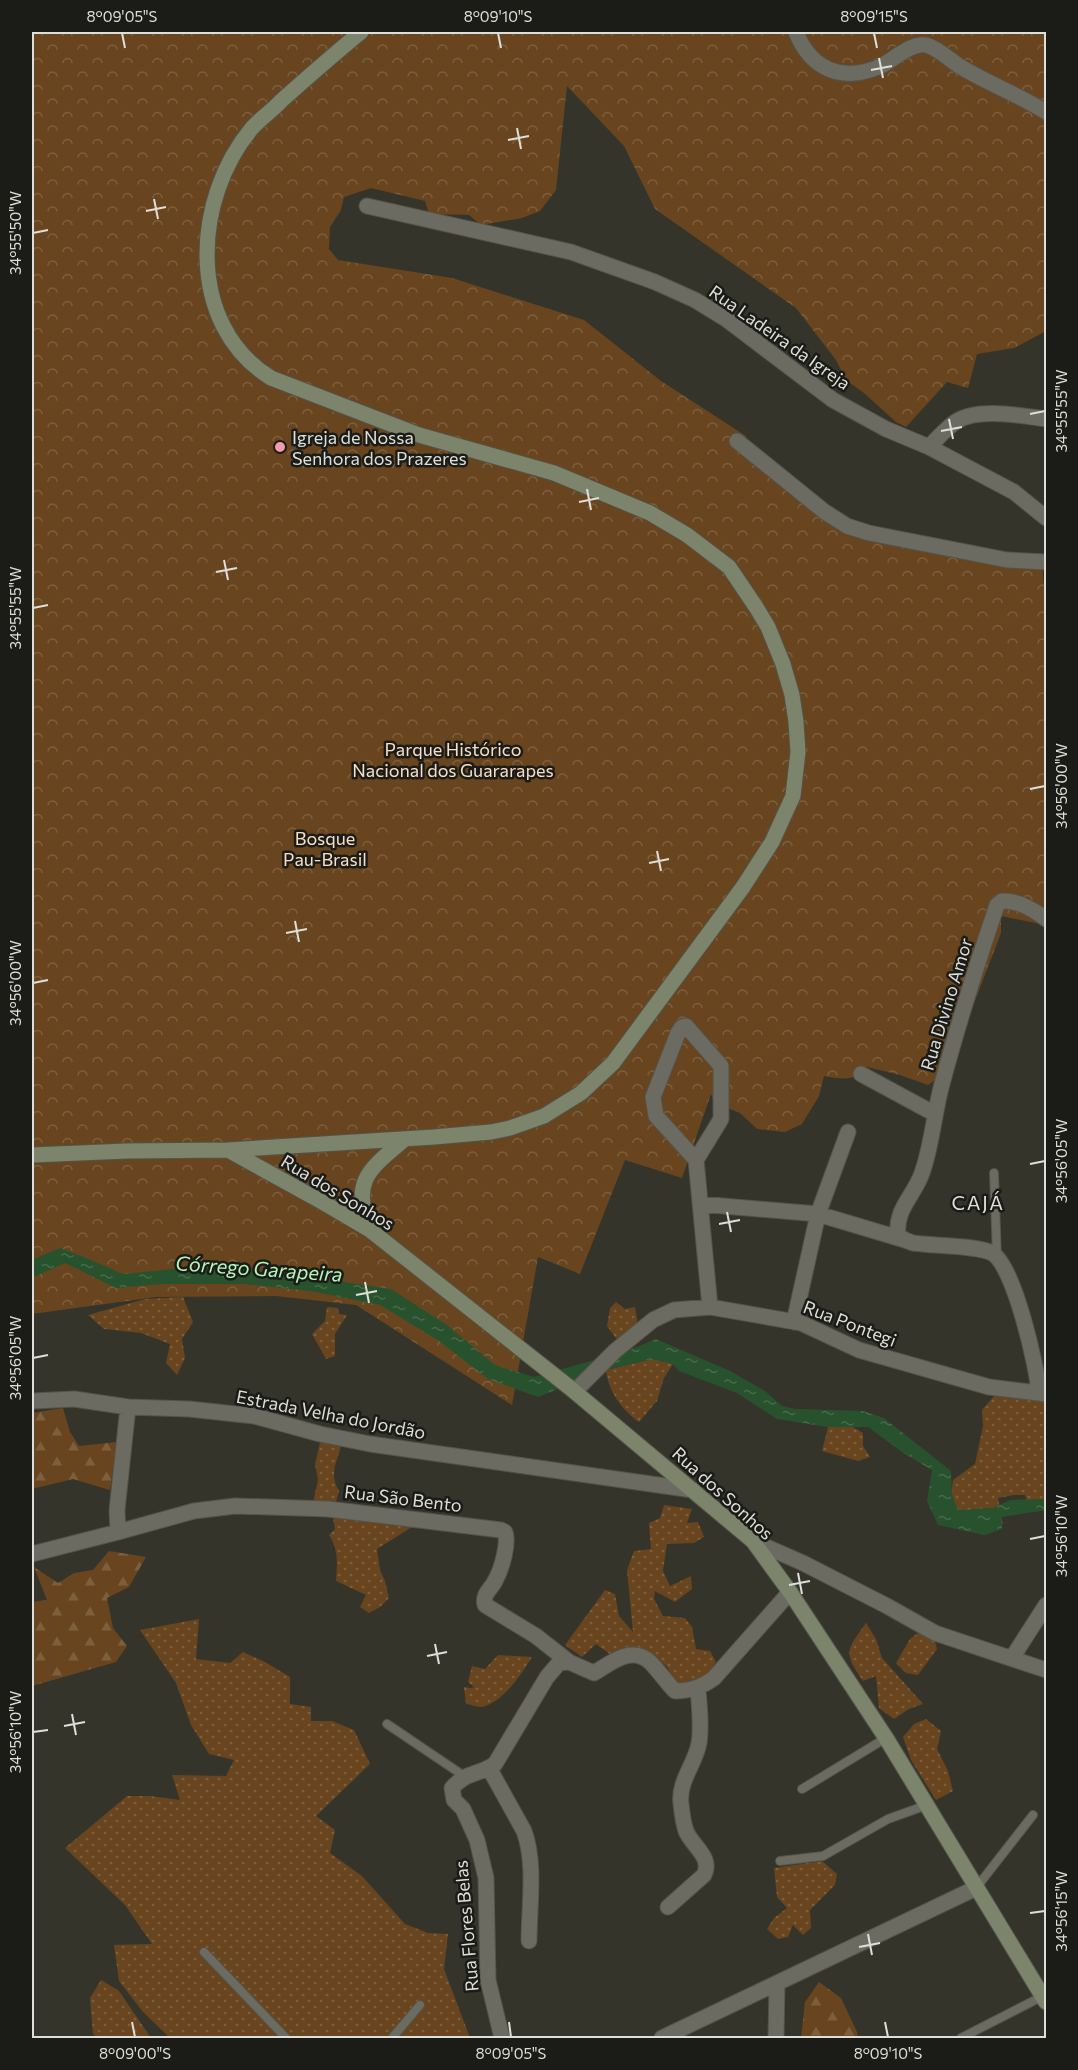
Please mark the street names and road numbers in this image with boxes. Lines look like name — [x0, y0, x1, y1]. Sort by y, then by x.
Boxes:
street label: Rua Ladeira da Igreja — [705, 280, 855, 394]
street label: Rua Divino Amor — [915, 935, 977, 1073]
street label: Rua dos Sonhos — [277, 1150, 399, 1234]
street label: Rua Pontegi — [800, 1295, 900, 1351]
street label: Estrada Velha do Jordão — [235, 1385, 427, 1443]
street label: Rua dos Sonhos — [668, 1442, 778, 1544]
street label: Rua São Bento — [343, 1480, 463, 1516]
street label: Rua Flores Belas — [449, 1859, 483, 1993]

